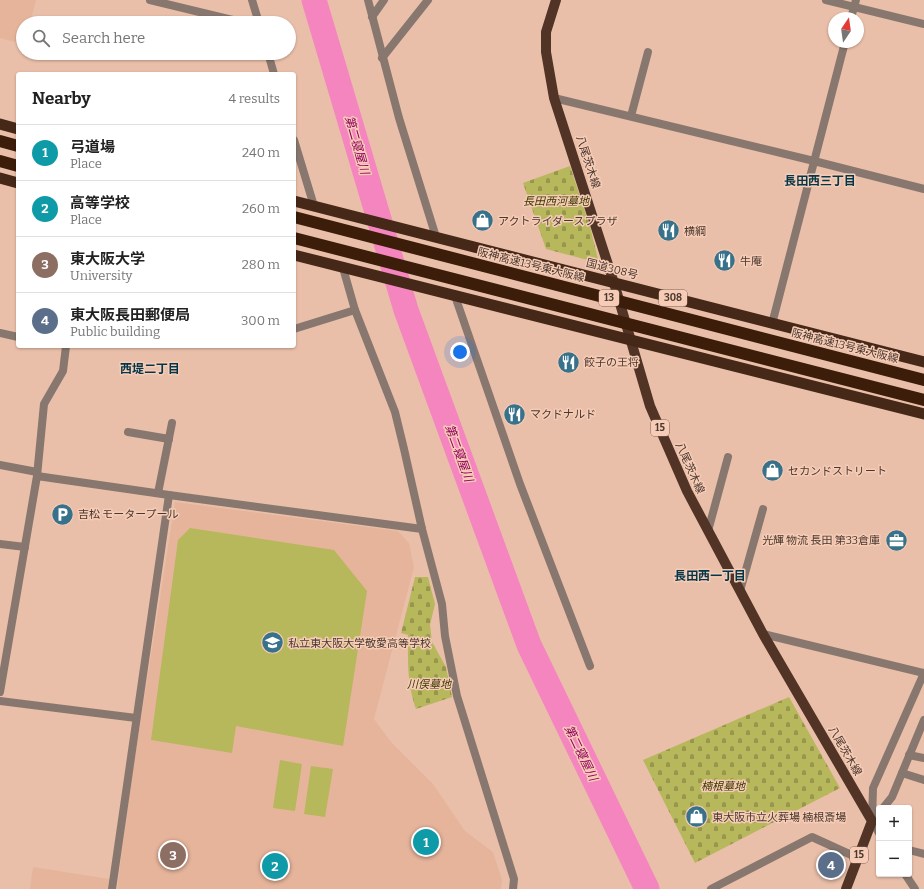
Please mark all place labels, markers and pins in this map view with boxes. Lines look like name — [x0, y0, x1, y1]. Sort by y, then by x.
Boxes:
shop icon: アクトライダースプラザ — [470, 208, 496, 234]
place label: アクトライダースプラザ — [498, 215, 617, 228]
restaurant icon: 横綱 — [656, 218, 682, 244]
place label: 横綱 — [684, 225, 706, 238]
restaurant icon: 牛庵 — [711, 248, 737, 274]
place label: 牛庵 — [740, 255, 762, 268]
restaurant icon: 餃子の王将 — [555, 349, 581, 375]
place label: 餃子の王将 — [584, 356, 639, 369]
restaurant icon: マクドナルド — [501, 401, 527, 427]
place label: マクドナルド — [530, 408, 596, 421]
shop icon: セカンドストリート — [759, 458, 785, 484]
place label: セカンドストリート — [788, 465, 887, 478]
parking icon: 吉松 モータープール — [49, 501, 75, 527]
place label: 吉松 モータープール — [78, 508, 179, 521]
office icon: 光輝 物流 長田 第33倉庫 — [883, 527, 909, 553]
place label: 光輝 物流 長田 第33倉庫 — [762, 534, 880, 547]
school or university icon: 私立東大阪大学敬愛高等学校 — [260, 630, 286, 656]
place label: 私立東大阪大学敬愛高等学校 — [288, 637, 431, 650]
shop icon: 東大阪市立火葬場 楠根斎場 — [683, 804, 709, 830]
place label: 東大阪市立火葬場 楠根斎場 — [712, 811, 846, 824]
pin: 1 — [413, 827, 439, 857]
pin: 3 — [160, 840, 186, 870]
pin: 4 — [818, 850, 844, 880]
pin: 2 — [262, 851, 288, 881]

